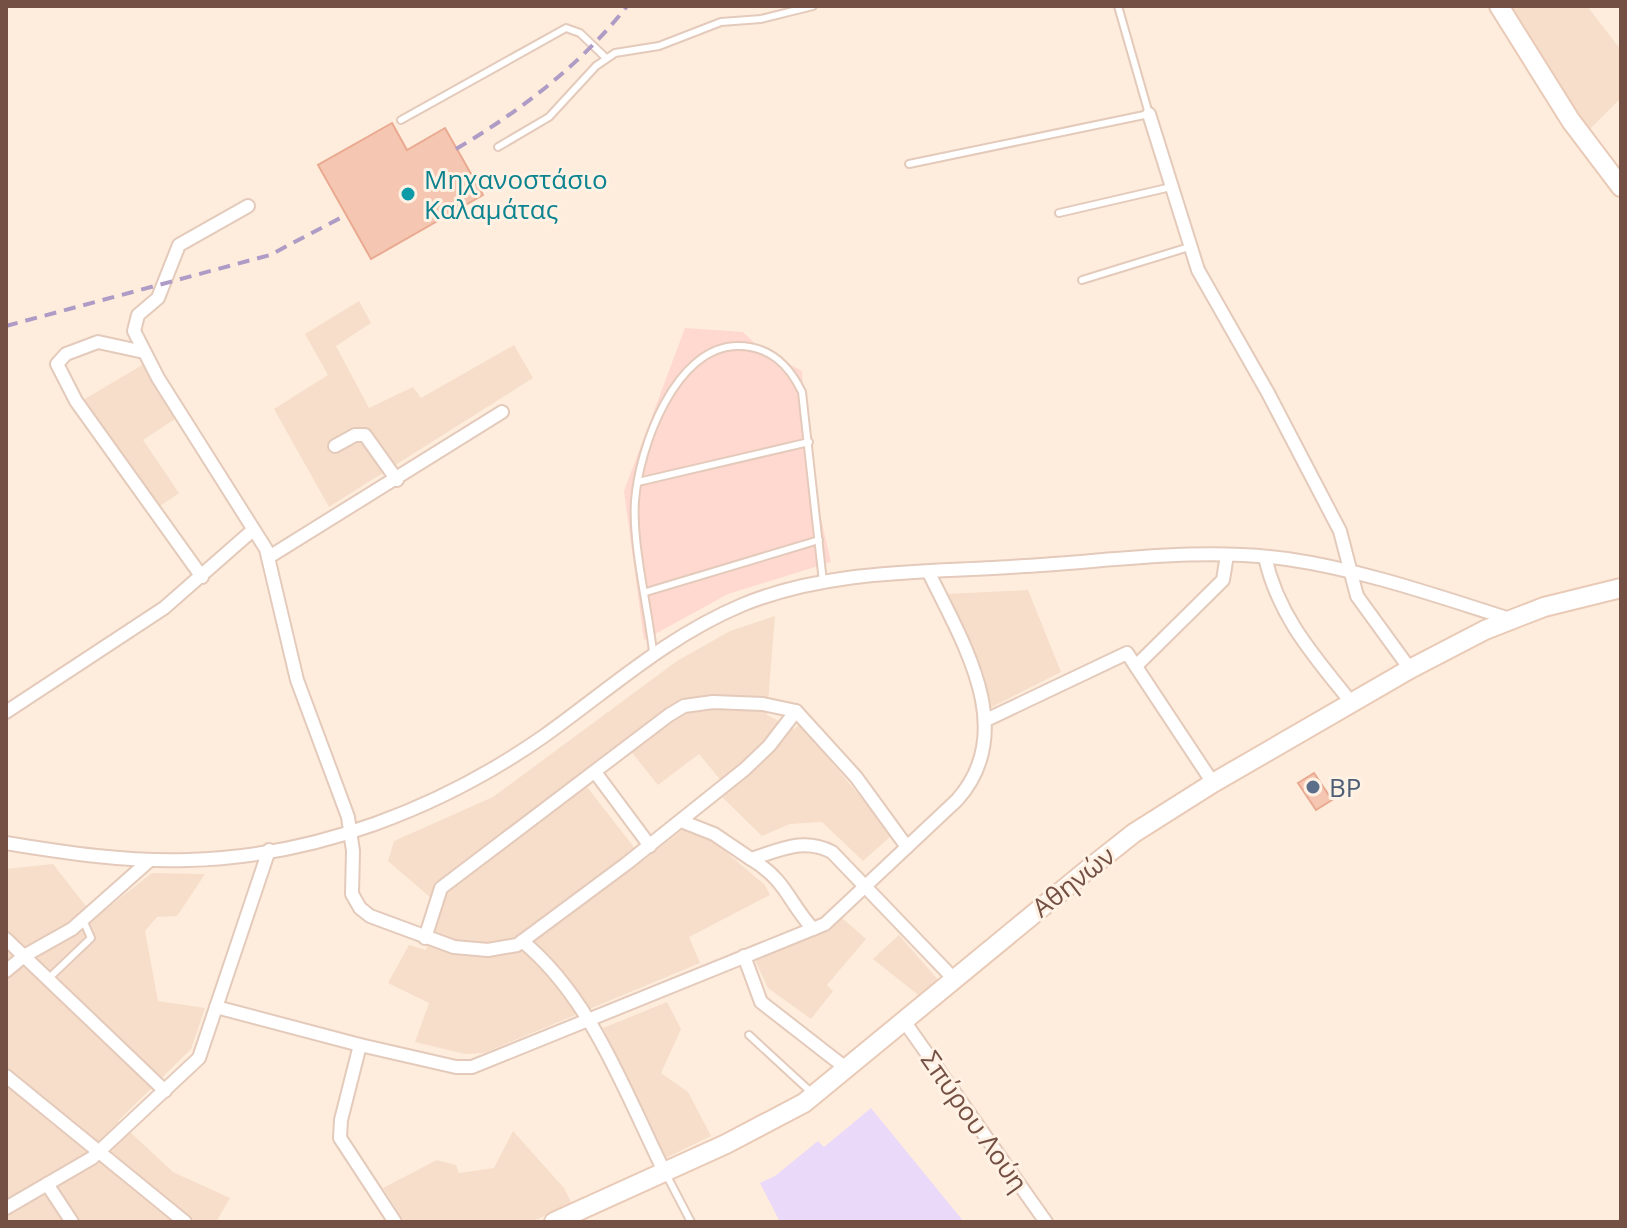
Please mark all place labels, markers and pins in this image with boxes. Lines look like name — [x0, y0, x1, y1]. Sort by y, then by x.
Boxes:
place label: Μηχανοστάσιο Καλαμάτας — [424, 161, 608, 227]
marker: Μηχανοστάσιο Καλαμάτας — [399, 185, 417, 203]
place label: BP — [1329, 769, 1361, 805]
marker: BP — [1304, 778, 1322, 796]

